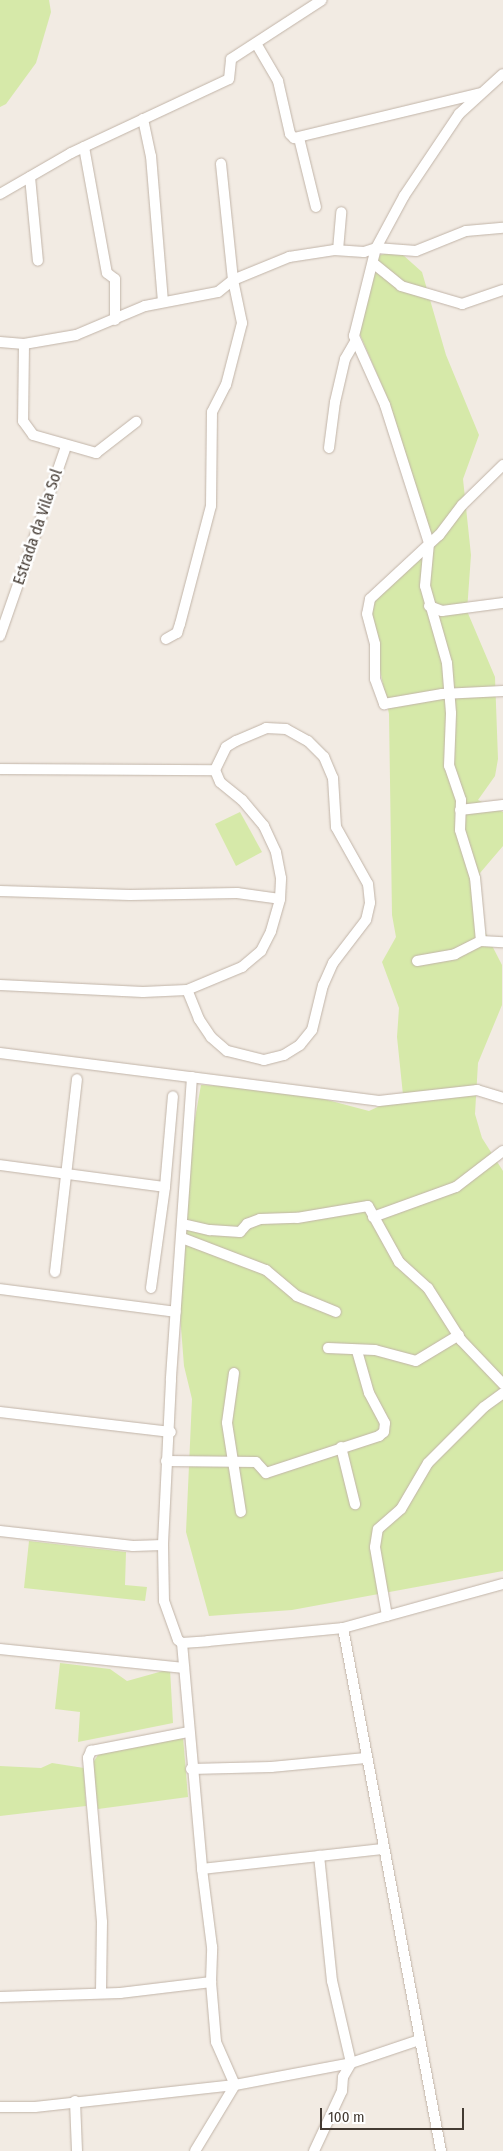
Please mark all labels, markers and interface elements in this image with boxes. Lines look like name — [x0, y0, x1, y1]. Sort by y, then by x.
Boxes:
street label: Estrada da Vila Sol — [9, 467, 67, 587]
scale bar — [323, 2098, 467, 2130]
text: 100 m — [328, 2108, 365, 2126]

